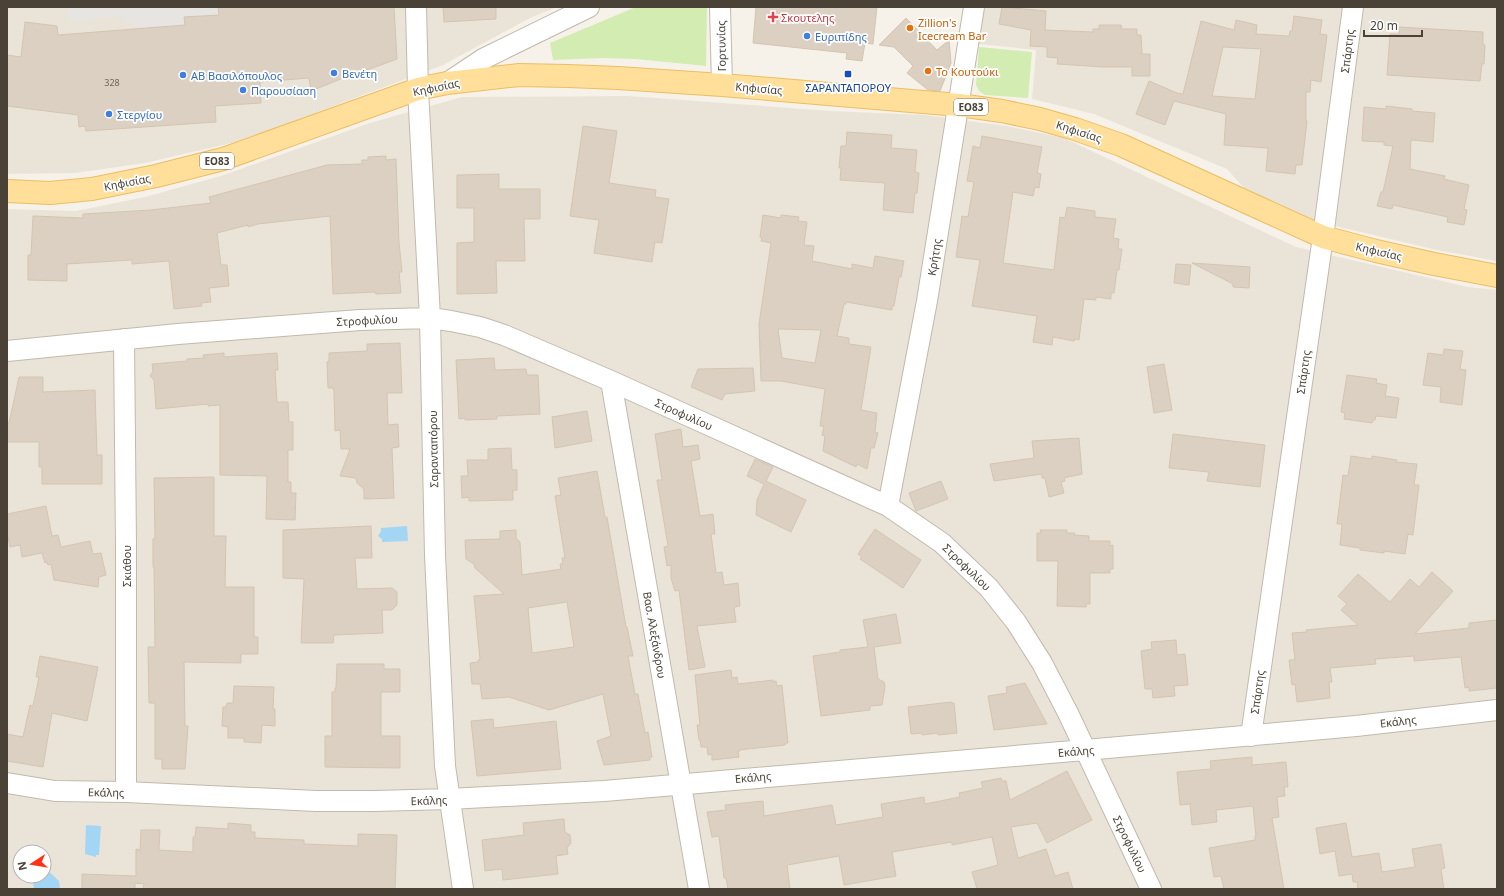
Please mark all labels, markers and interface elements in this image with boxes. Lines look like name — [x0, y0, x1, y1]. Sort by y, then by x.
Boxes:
place label: Σκουτελης — [781, 10, 834, 25]
marker: Σκουτελης — [768, 12, 778, 22]
scale bar — [1364, 12, 1422, 38]
place label: Zillion's Icecream Bar — [918, 15, 987, 43]
text: 20 m — [1370, 17, 1398, 34]
street label: Γορτυνίας — [713, 20, 729, 72]
marker: Zillion's Icecream Bar — [905, 23, 915, 33]
street label: Σπάρτης — [1337, 28, 1357, 74]
place label: Ευριπίδης — [815, 29, 867, 44]
marker: Ευριπίδης — [802, 31, 812, 41]
place label: Το Κουτούκι — [936, 64, 999, 79]
place label: Βενέτη — [342, 66, 377, 81]
marker: Το Κουτούκι — [923, 66, 933, 76]
place label: ΑΒ Βασιλόπουλος — [191, 68, 282, 83]
marker: Βενέτη — [329, 68, 339, 78]
marker: ΣΑΡΑΝΤΑΠΟΡΟΥ — [843, 69, 853, 79]
marker: ΑΒ Βασιλόπουλος — [178, 70, 188, 80]
street label: Κηφισίας — [411, 75, 461, 99]
house number: 328 — [104, 76, 120, 89]
street label: Κηφισίας — [735, 78, 783, 98]
place label: ΣΑΡΑΝΤΑΠΟΡΟΥ — [805, 80, 892, 95]
place label: Παρουσίαση — [251, 83, 316, 98]
marker: Παρουσίαση — [238, 85, 248, 95]
road number: ΕΟ83 — [954, 99, 988, 115]
place label: Στεργίου — [117, 107, 162, 122]
marker: Στεργίου — [104, 109, 114, 119]
street label: Κηφισίας — [1054, 117, 1104, 145]
road number: ΕΟ83 — [200, 153, 234, 169]
street label: Κηφισίας — [102, 170, 152, 194]
street label: Κρήτης — [924, 237, 944, 277]
street label: Κηφισίας — [1354, 238, 1404, 264]
street label: Στροφυλίου — [336, 311, 398, 329]
street label: Σπάρτης — [1293, 349, 1313, 395]
street label: Στροφυλίου — [653, 395, 715, 433]
street label: Σαρανταπόρου — [425, 410, 441, 488]
street label: Στροφυλίου — [940, 540, 994, 594]
street label: Σκιάθου — [119, 545, 134, 587]
street label: Βασ. Αλεξάνδρου — [640, 590, 670, 680]
street label: Σπάρτης — [1247, 669, 1267, 715]
street label: Εκάλης — [1379, 711, 1417, 731]
street label: Εκάλης — [1057, 742, 1095, 760]
street label: Εκάλης — [734, 768, 772, 786]
street label: Εκάλης — [88, 784, 124, 800]
street label: Εκάλης — [410, 792, 448, 808]
street label: Στροφυλίου — [1110, 813, 1150, 875]
north arrow — [12, 844, 52, 884]
text: N — [13, 860, 30, 872]

